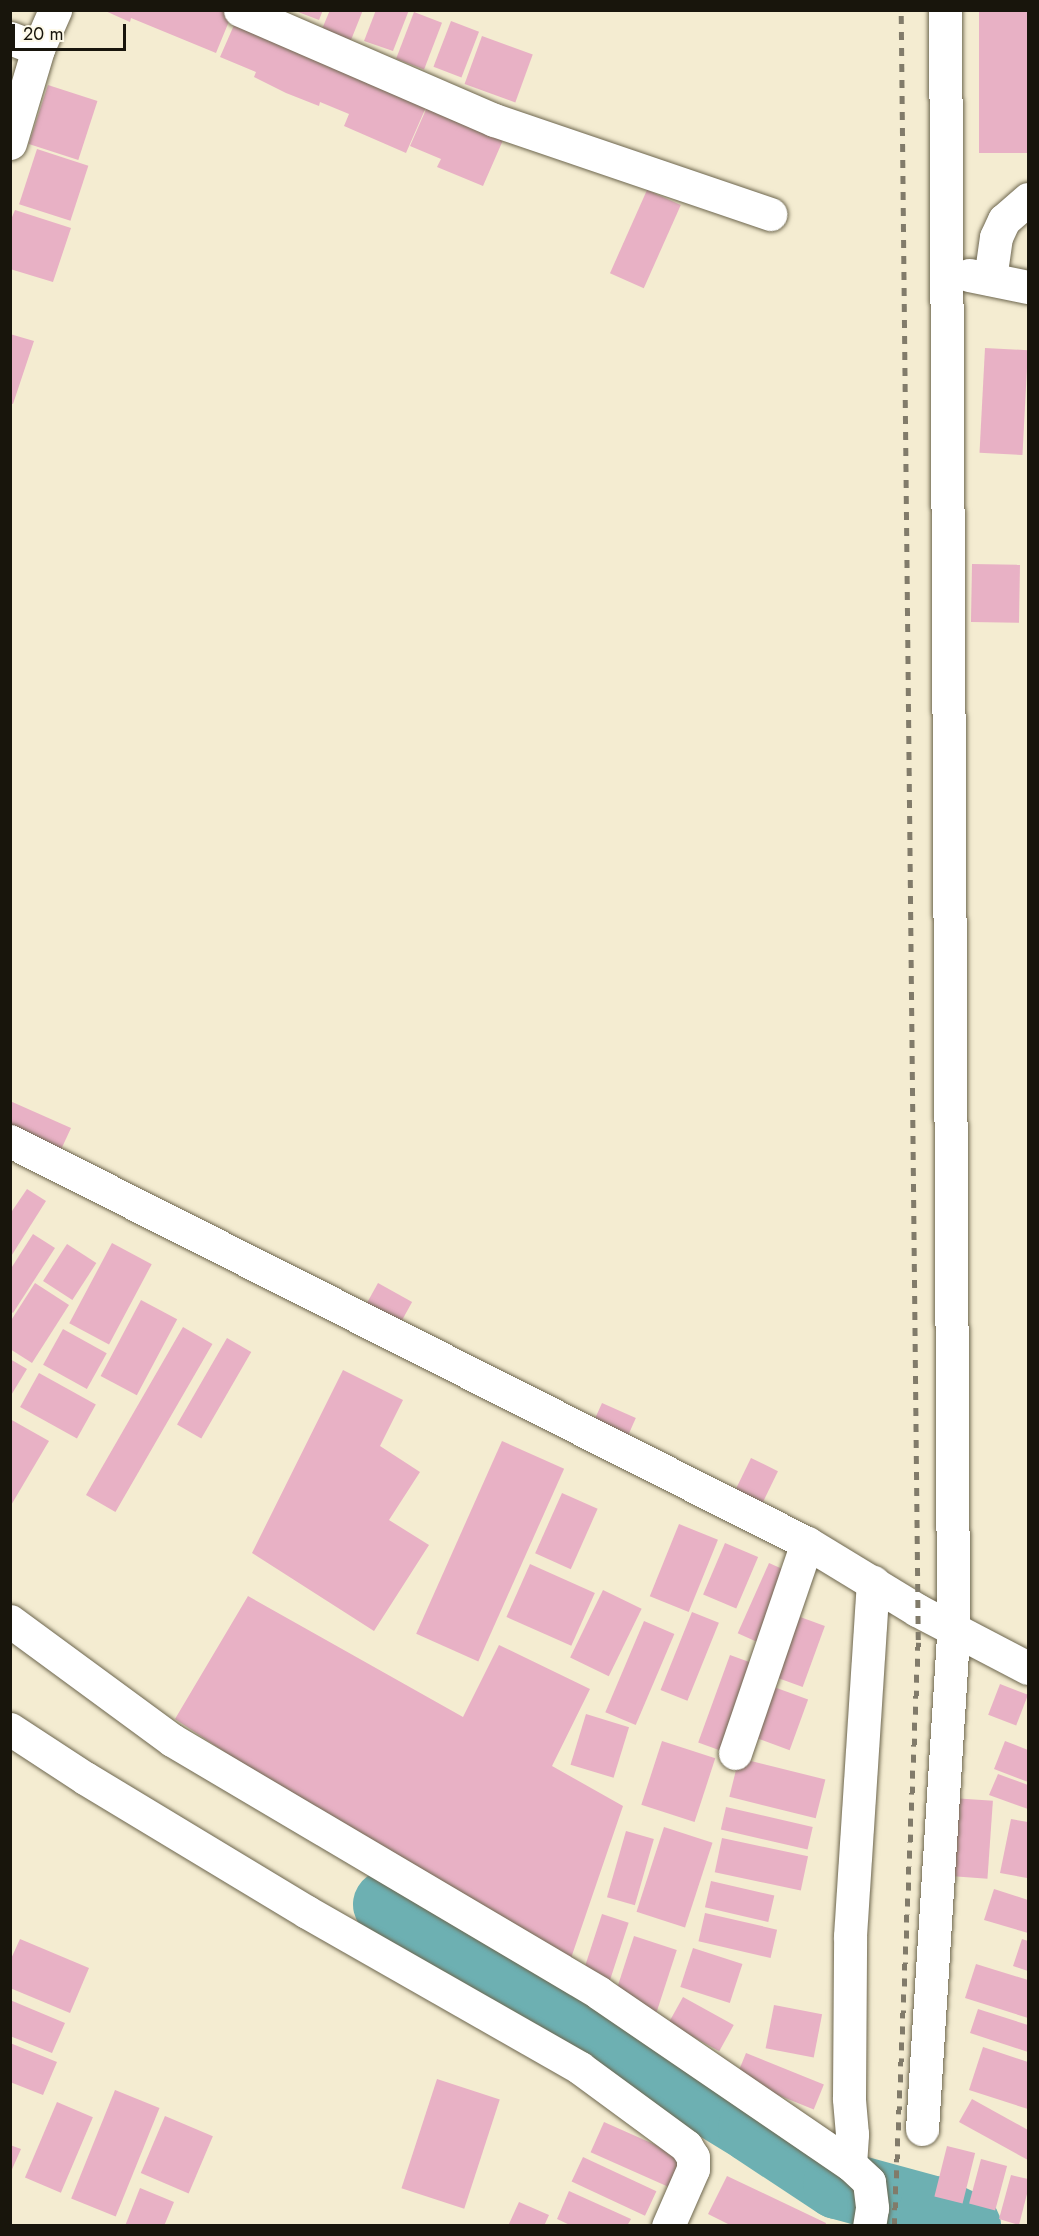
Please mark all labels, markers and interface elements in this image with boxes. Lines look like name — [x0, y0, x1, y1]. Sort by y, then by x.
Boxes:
scale bar — [15, 12, 129, 50]
text: 20 m — [23, 21, 63, 47]

